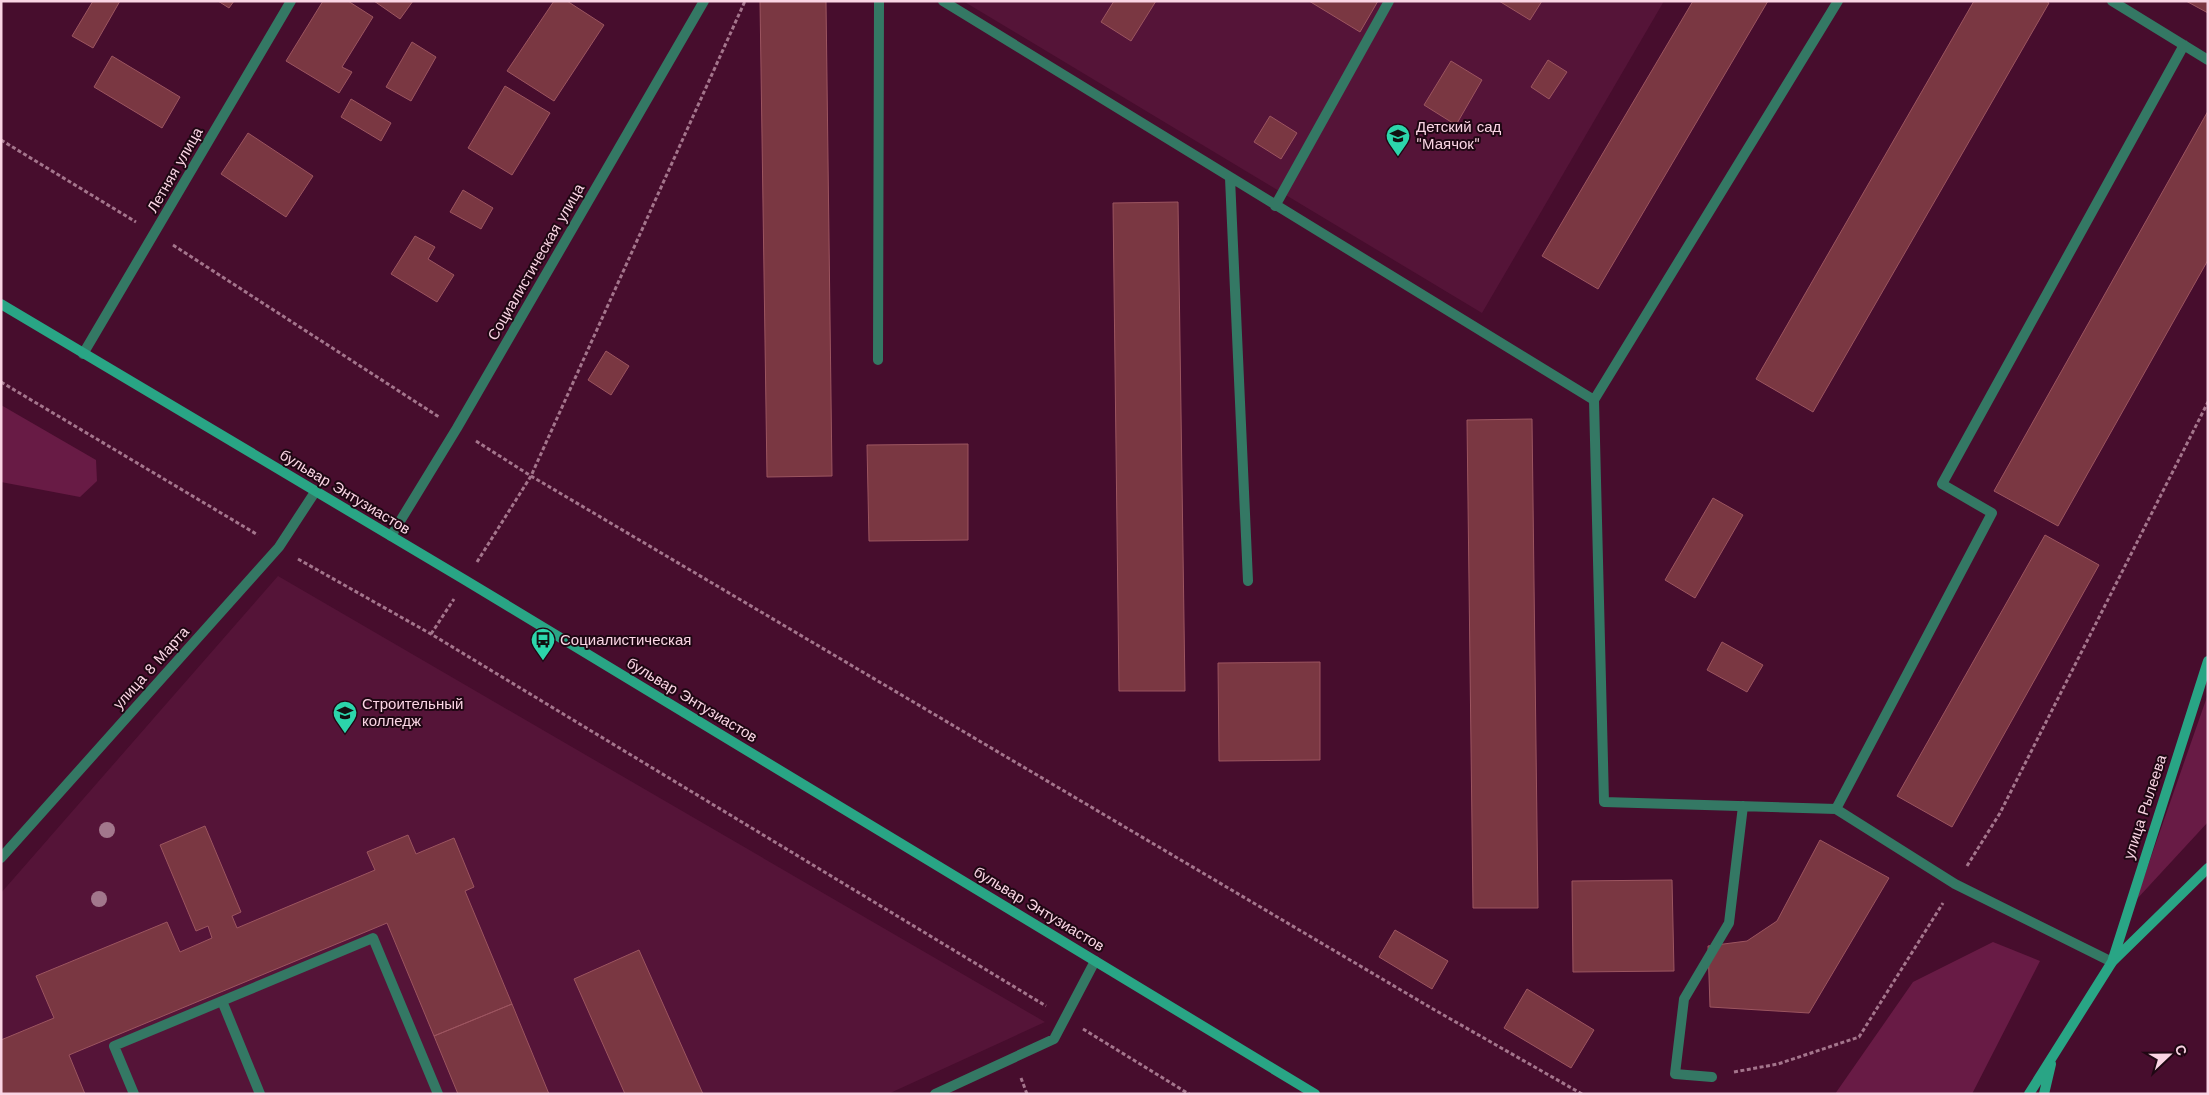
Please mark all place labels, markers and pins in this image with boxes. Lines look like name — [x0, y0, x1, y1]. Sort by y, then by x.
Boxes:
place label: Детский сад "Маячок" — [1416, 118, 1501, 153]
school or university icon: Детский сад "Маячок" — [1385, 123, 1411, 157]
bus stop icon: Социалистическая — [530, 627, 556, 661]
place label: Социалистическая — [560, 631, 691, 649]
place label: Строительный колледж — [362, 695, 463, 730]
school or university icon: Строительный колледж — [332, 700, 358, 734]

